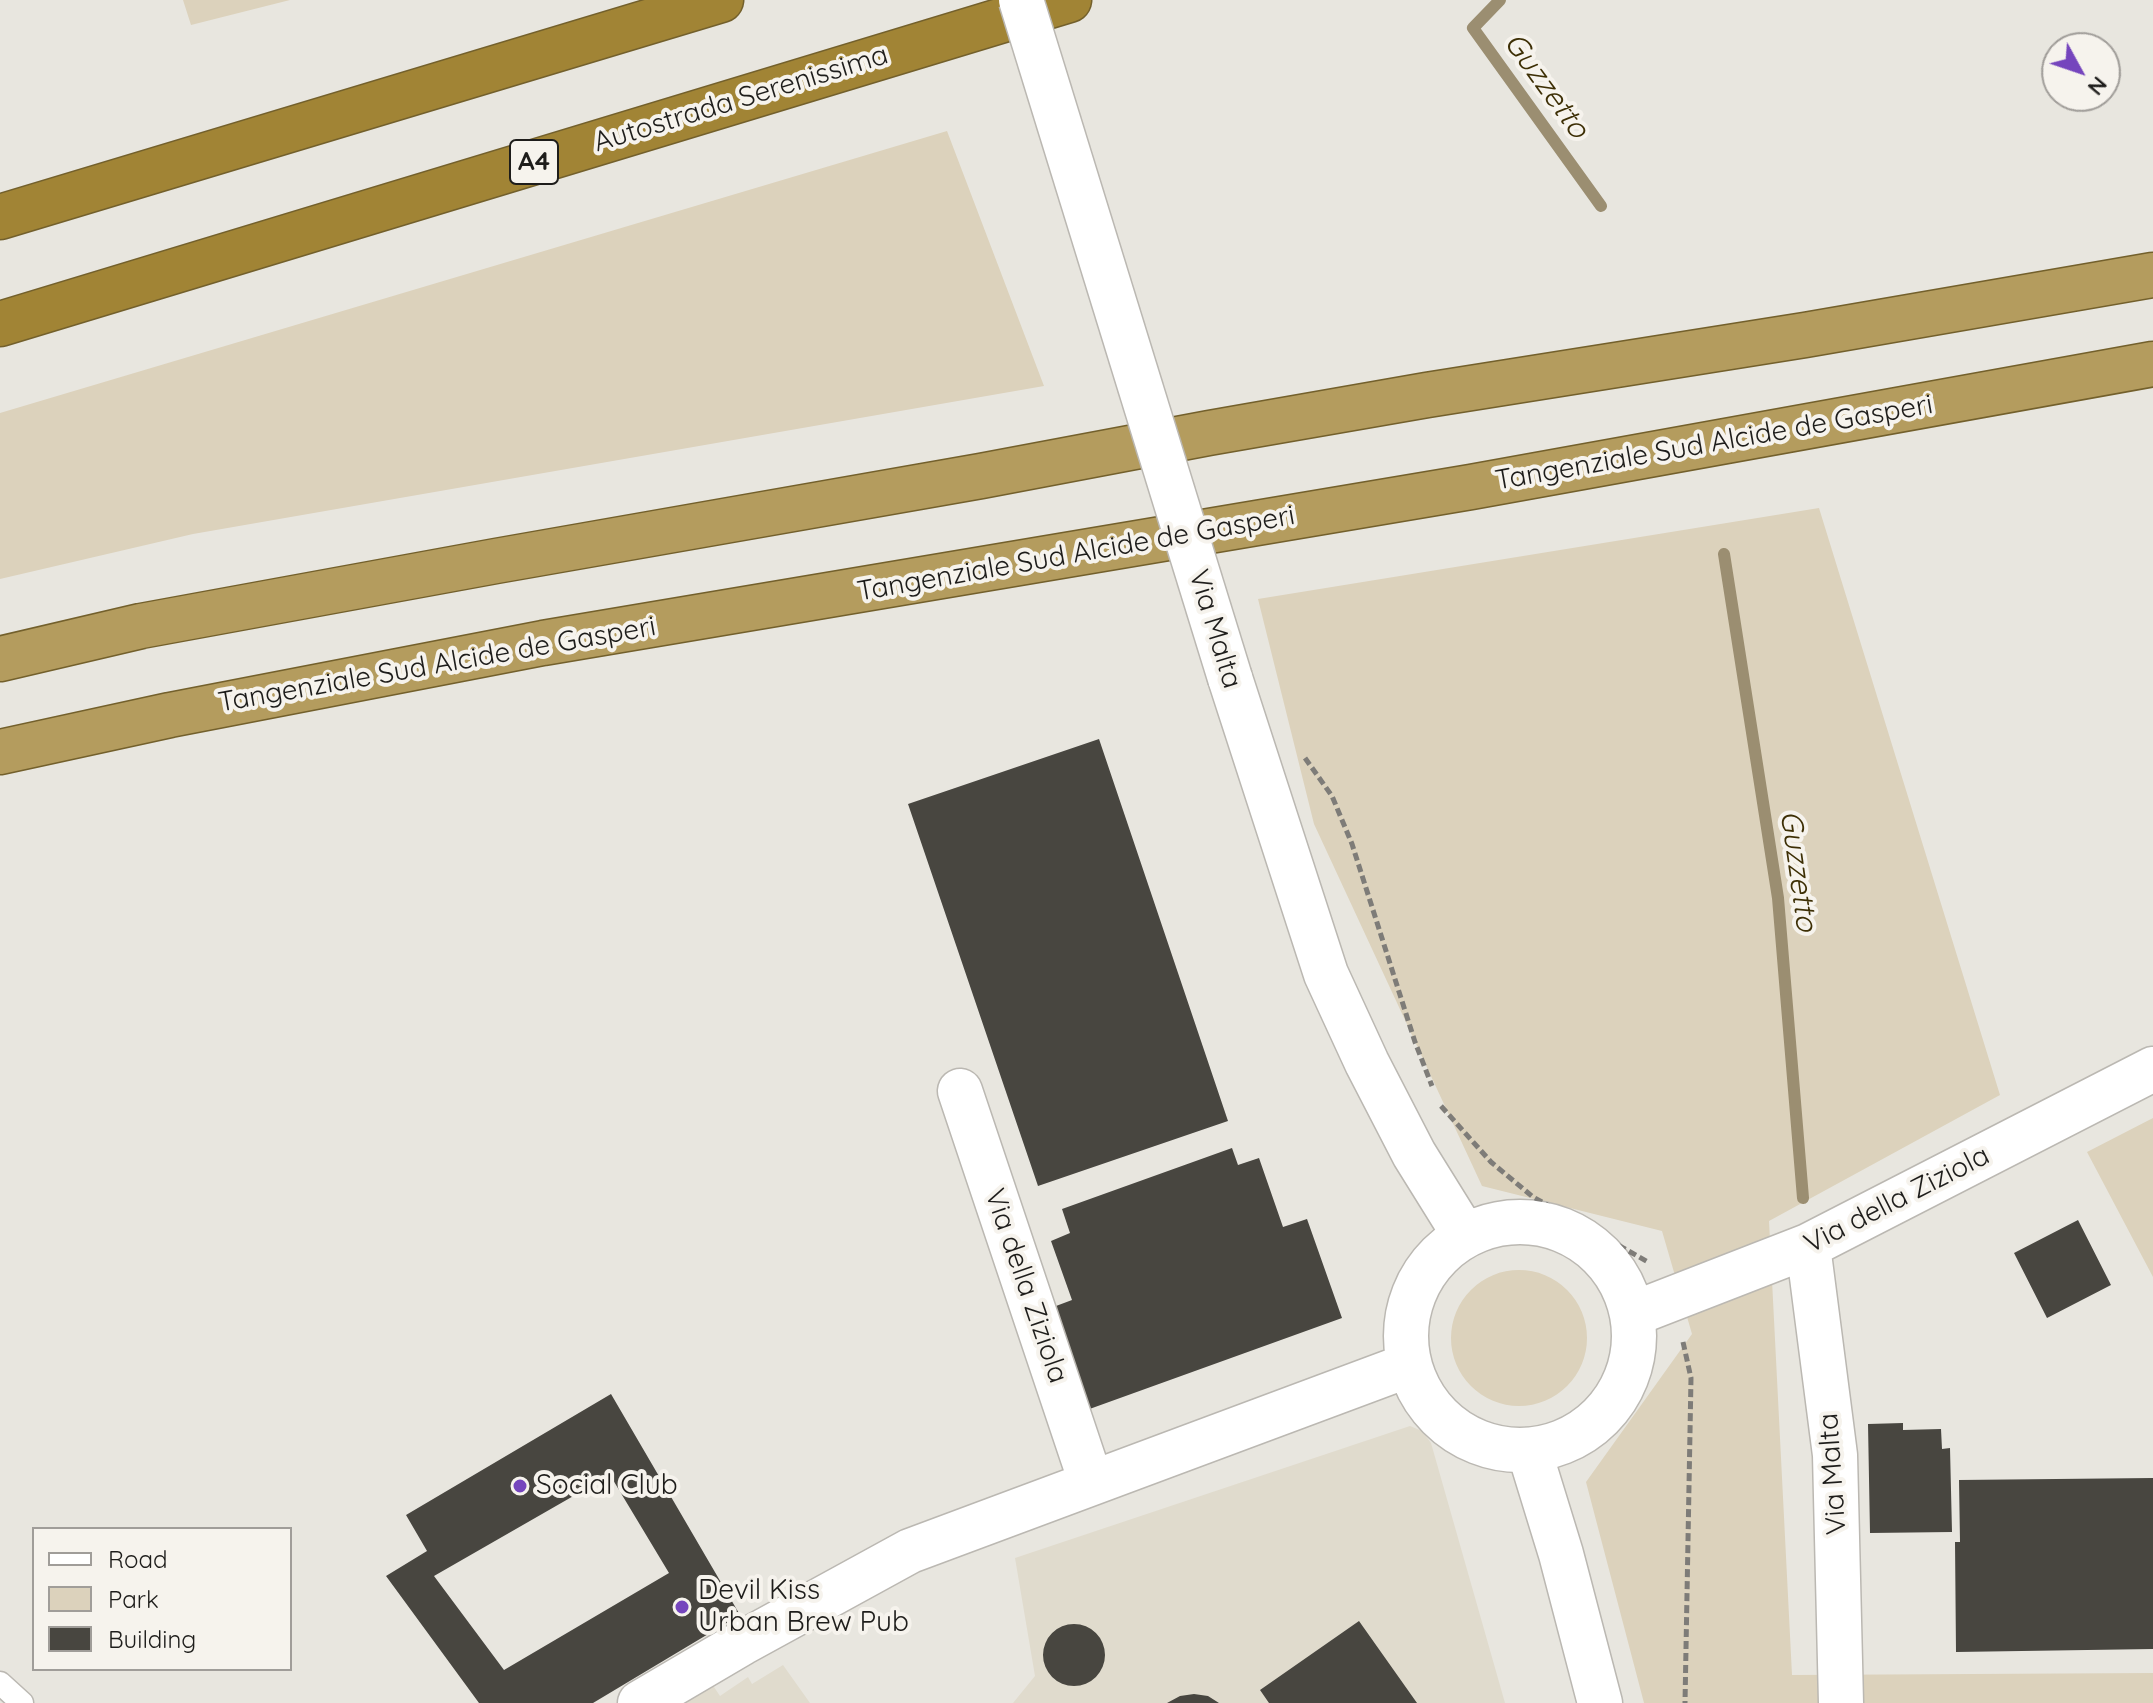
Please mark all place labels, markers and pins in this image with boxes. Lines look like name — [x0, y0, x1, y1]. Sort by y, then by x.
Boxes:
place label: Social Club — [536, 1469, 678, 1503]
marker: Social Club — [511, 1477, 529, 1495]
place label: Devil Kiss Urban Brew Pub — [698, 1574, 909, 1640]
marker: Devil Kiss Urban Brew Pub — [673, 1598, 691, 1616]

